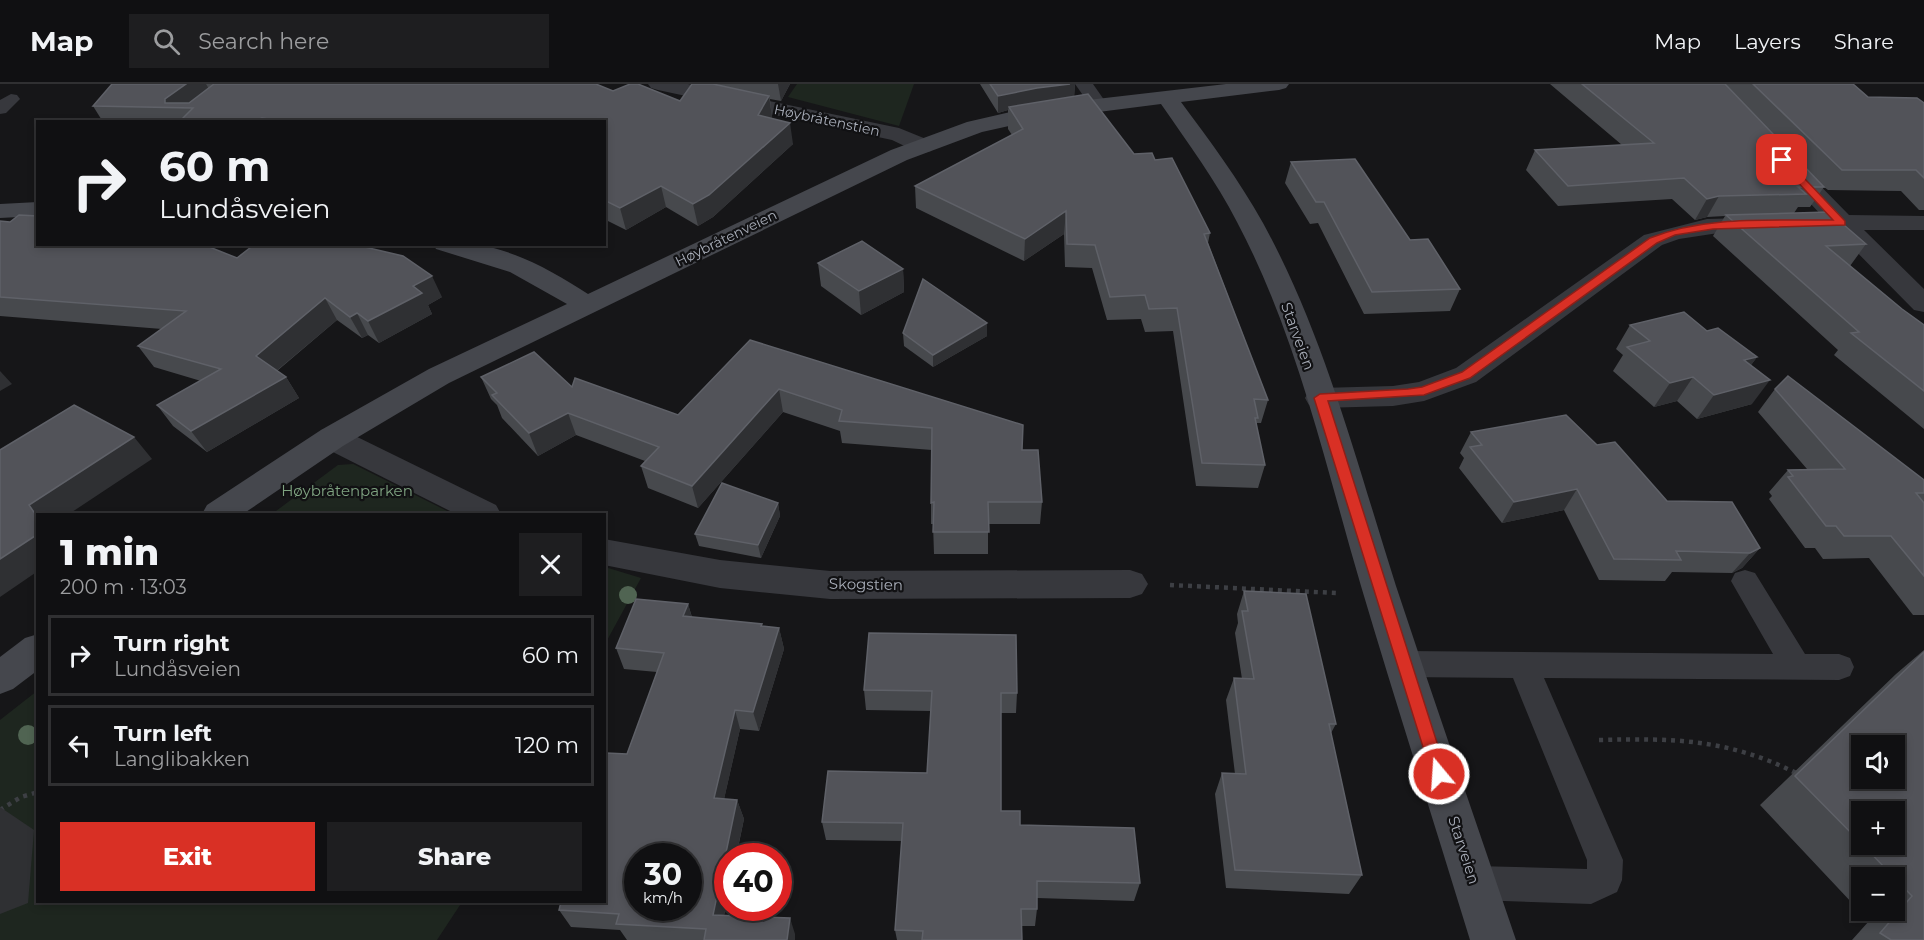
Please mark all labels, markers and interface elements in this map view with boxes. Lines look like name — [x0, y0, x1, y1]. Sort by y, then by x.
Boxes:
search box — [129, 14, 549, 68]
text: Map — [30, 24, 93, 58]
icon: search — [150, 25, 183, 58]
text: Search here — [198, 28, 329, 55]
text: Map — [1654, 29, 1701, 54]
text: Layers — [1734, 29, 1801, 54]
text: Share — [1834, 29, 1894, 54]
street label: Høybråtenstien — [772, 100, 882, 140]
pin — [1756, 134, 1807, 185]
text: 60 m — [159, 140, 270, 192]
icon: arrive — [1765, 143, 1798, 176]
icon: right — [60, 144, 138, 222]
text: Lundåsveien — [159, 192, 331, 225]
street label: Høybråtenveien — [672, 206, 780, 270]
street label: Starveien — [1277, 300, 1319, 372]
park label: Høybråtenparken — [281, 481, 413, 500]
text: 1 min — [60, 530, 159, 574]
button: close — [519, 533, 582, 596]
street label: Skogstien — [829, 574, 903, 594]
text: 200 m · 13:03 — [60, 575, 187, 599]
text: Turn right — [114, 630, 229, 657]
icon: right — [63, 639, 96, 672]
text: 60 m — [522, 642, 579, 669]
text: Lundåsveien — [114, 657, 241, 681]
text: Turn left — [114, 720, 212, 747]
icon: left — [63, 729, 96, 762]
text: 120 m — [515, 732, 579, 759]
map controls — [1851, 735, 1905, 921]
button: sound — [1851, 735, 1905, 789]
position arrow — [1407, 742, 1471, 806]
text: Langlibakken — [114, 747, 250, 771]
button: + — [1851, 801, 1905, 855]
street label: Starveien — [1444, 814, 1484, 886]
button: Exit — [60, 822, 315, 891]
button: Share — [327, 822, 582, 891]
speed limit sign: 40 — [714, 843, 792, 921]
text: 30 — [644, 856, 682, 893]
button: − — [1851, 867, 1905, 921]
text: km/h — [643, 888, 683, 907]

